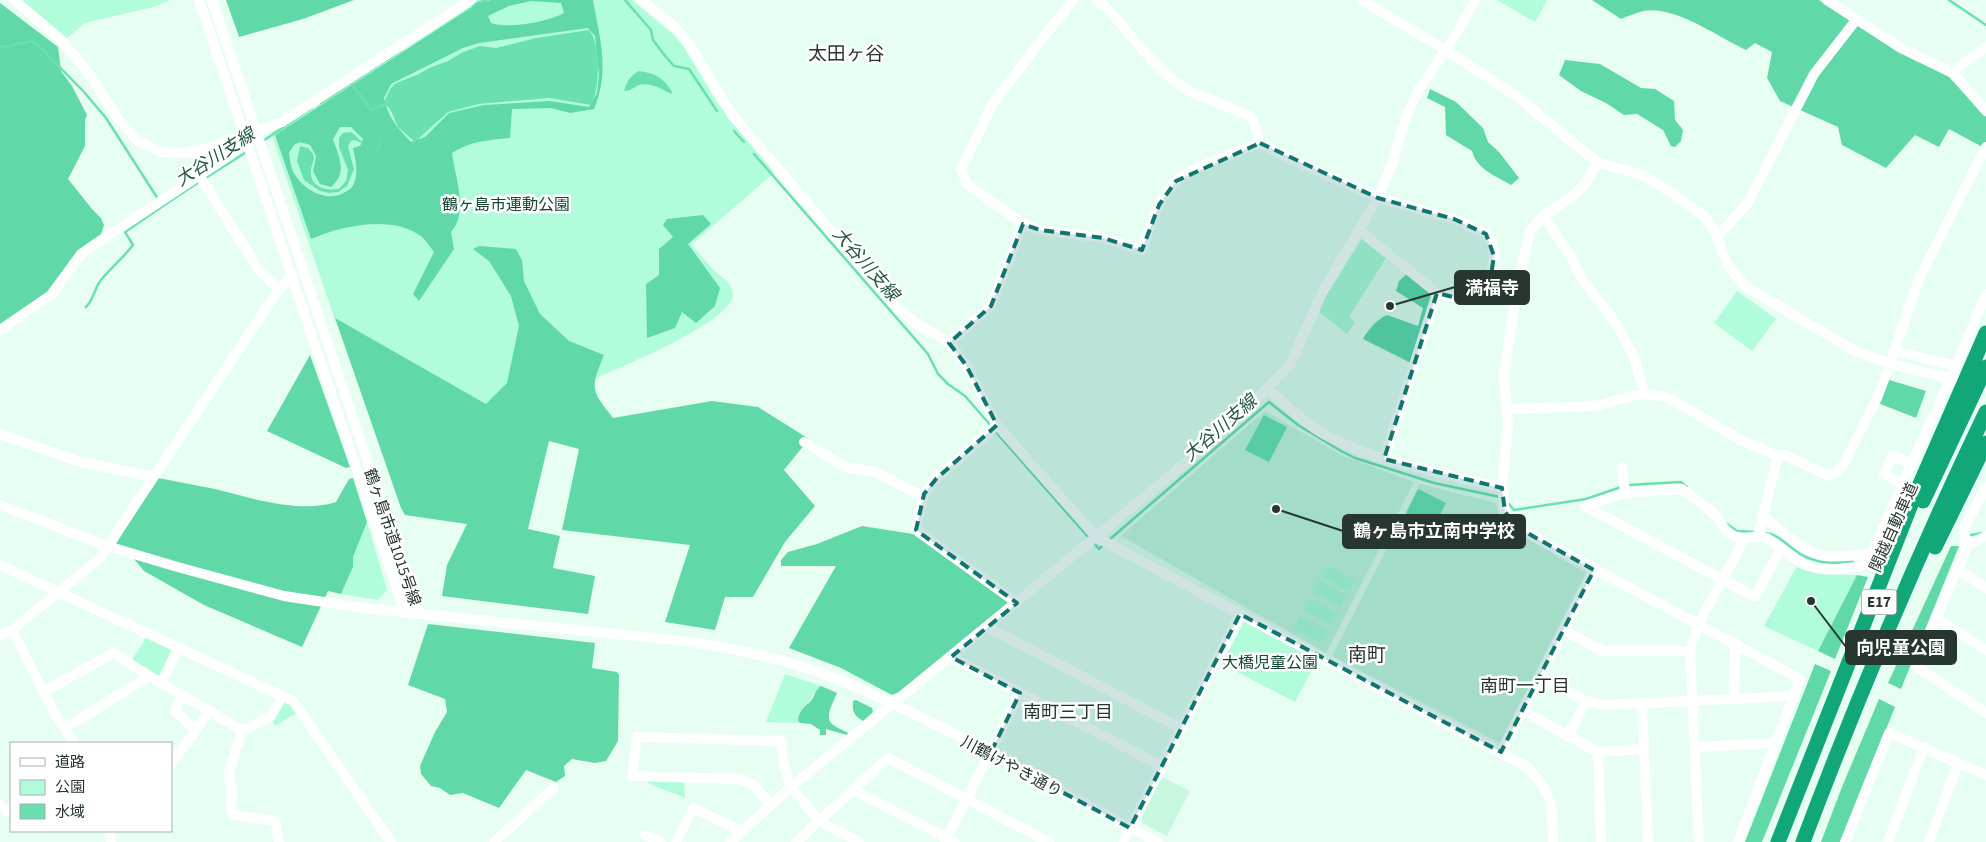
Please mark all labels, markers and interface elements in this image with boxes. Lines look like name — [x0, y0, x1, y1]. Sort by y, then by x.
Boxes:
district label: 太田ヶ谷 — [808, 41, 884, 68]
water label: 大谷川支線 — [171, 121, 261, 192]
park label: 鶴ヶ島市運動公園 — [442, 194, 570, 216]
water label: 大谷川支線 — [827, 222, 906, 308]
callout: 満福寺 — [1455, 271, 1529, 304]
text: 満福寺 — [1465, 276, 1519, 301]
water label: 大谷川支線 — [1178, 388, 1264, 467]
street label: 鶴ヶ島市道1015号線 — [358, 466, 426, 609]
street label: 関越自動車道 — [1864, 479, 1923, 576]
callout: 鶴ヶ島市立南中学校 — [1343, 515, 1525, 548]
text: 鶴ヶ島市立南中学校 — [1353, 519, 1515, 544]
road number: E17 — [1862, 590, 1896, 614]
callout: 向児童公園 — [1846, 631, 1956, 664]
text: 向児童公園 — [1856, 636, 1946, 661]
district label: 南町 — [1348, 642, 1386, 669]
park label: 大橋児童公園 — [1222, 652, 1318, 674]
district label: 南町一丁目 — [1480, 674, 1570, 699]
district label: 南町三丁目 — [1023, 700, 1113, 725]
street label: 川鶴けやき通り — [957, 731, 1066, 803]
legend — [10, 742, 172, 832]
text: 道路 — [55, 752, 85, 773]
text: 公園 — [55, 777, 85, 798]
text: 水域 — [55, 802, 85, 823]

